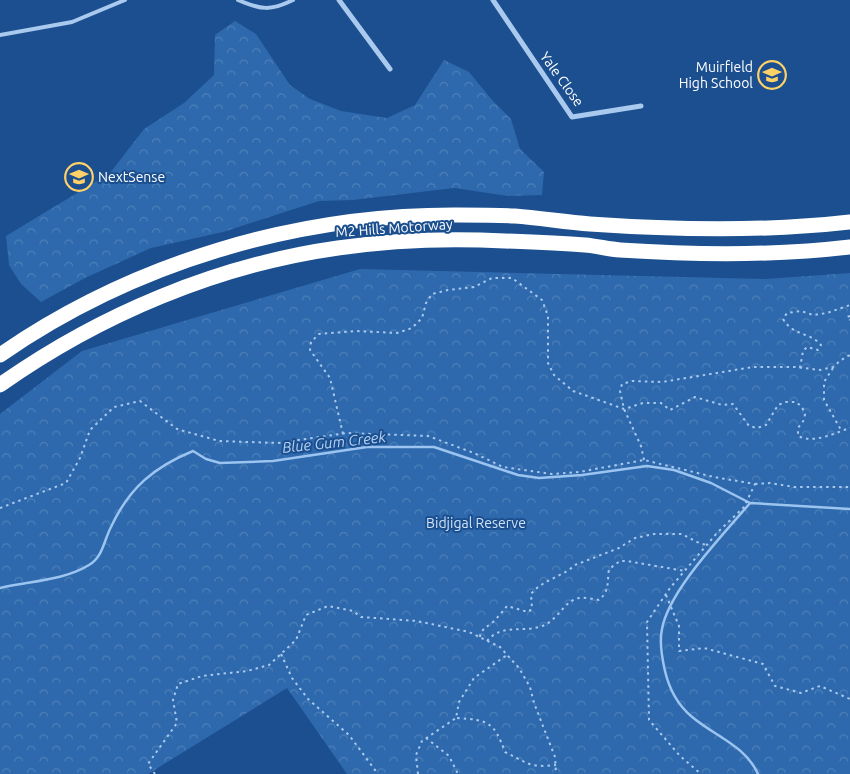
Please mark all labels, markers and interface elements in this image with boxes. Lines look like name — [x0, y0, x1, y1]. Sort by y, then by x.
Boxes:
street label: Yale Close — [537, 49, 587, 109]
place label: Muirfield High School — [679, 59, 753, 91]
school or university icon: Muirfield High School — [757, 60, 787, 90]
school or university icon: NextSense — [64, 162, 94, 192]
place label: NextSense — [98, 169, 165, 185]
street label: M2 Hills Motorway — [335, 216, 453, 240]
water label: Blue Gum Creek — [281, 428, 387, 456]
park label: Bidjigal Reserve — [426, 515, 526, 531]

